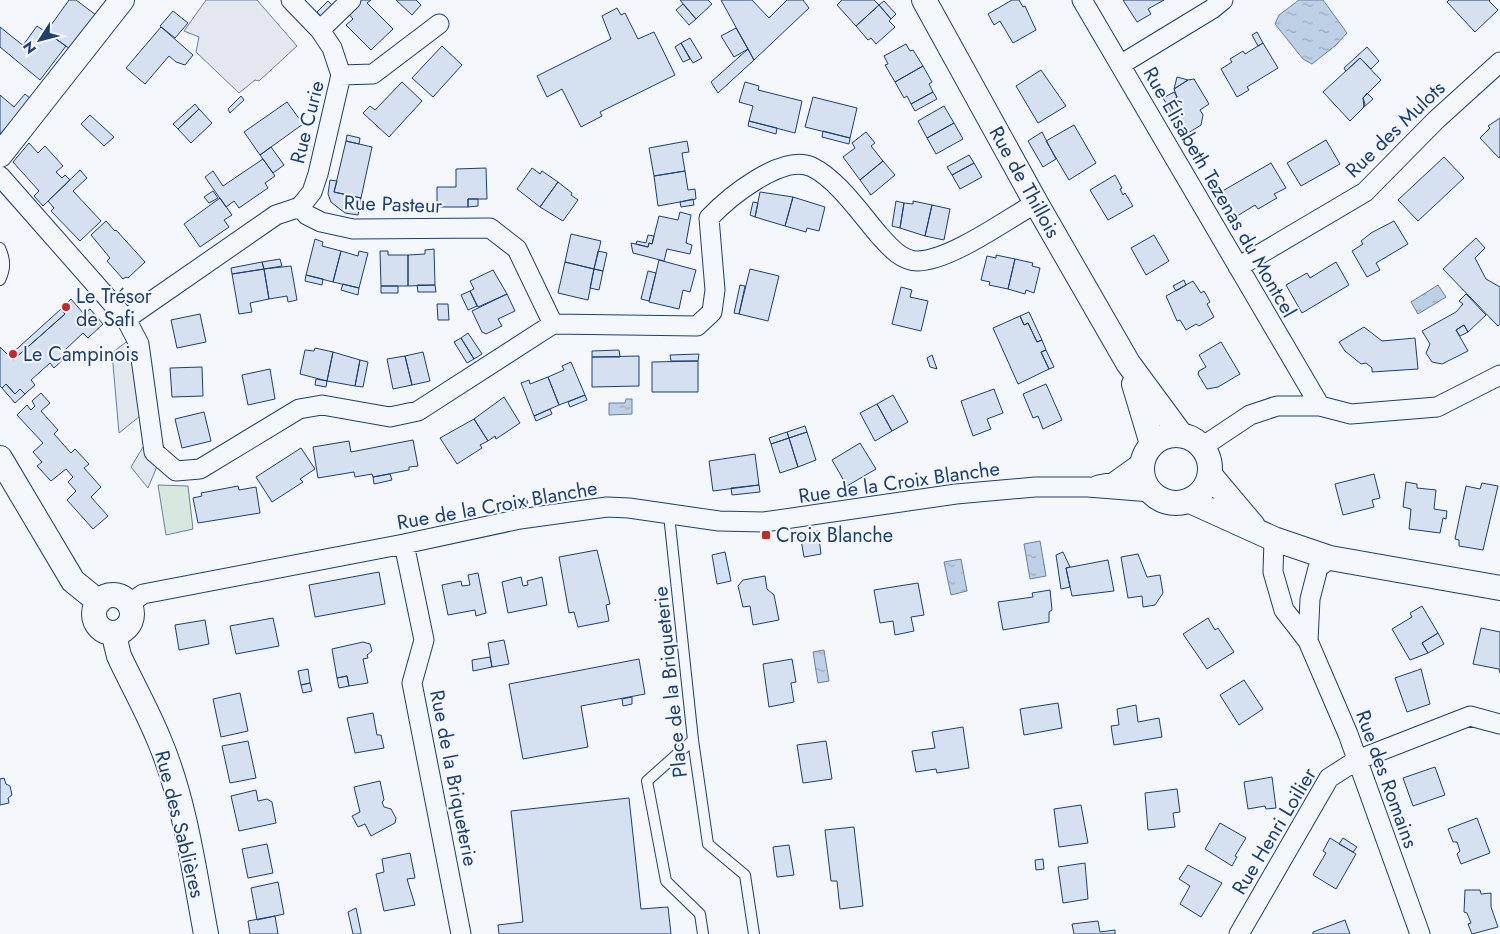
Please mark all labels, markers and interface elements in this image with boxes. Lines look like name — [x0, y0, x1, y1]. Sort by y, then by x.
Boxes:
north arrow — [15, 15, 65, 65]
text: N — [18, 37, 41, 58]
street label: Rue Élisabeth Tezenas du Montcel — [1136, 62, 1303, 323]
street label: Rue des Mulots — [1339, 74, 1452, 185]
street label: Rue Curie — [283, 78, 332, 167]
street label: Rue de Thillois — [982, 121, 1067, 244]
street label: Rue Pasteur — [343, 188, 443, 221]
place label: Le Trésor de Safi — [76, 282, 152, 334]
marker: Le Trésor de Safi — [60, 301, 72, 313]
place label: Le Campinois — [23, 340, 139, 369]
marker: Le Campinois — [7, 348, 19, 360]
street label: Rue de la Croix Blanche — [797, 454, 1002, 511]
street label: Rue de la Croix Blanche — [395, 474, 600, 537]
place label: Croix Blanche — [776, 521, 893, 550]
marker: Croix Blanche — [760, 529, 772, 541]
street label: Place de la Briqueterie — [646, 585, 695, 779]
street label: Rue de la Briqueterie — [422, 688, 485, 869]
street label: Rue des Romains — [1348, 706, 1425, 852]
street label: Rue des Sablières — [147, 747, 212, 901]
street label: Rue Henri Loilier — [1225, 762, 1324, 900]

